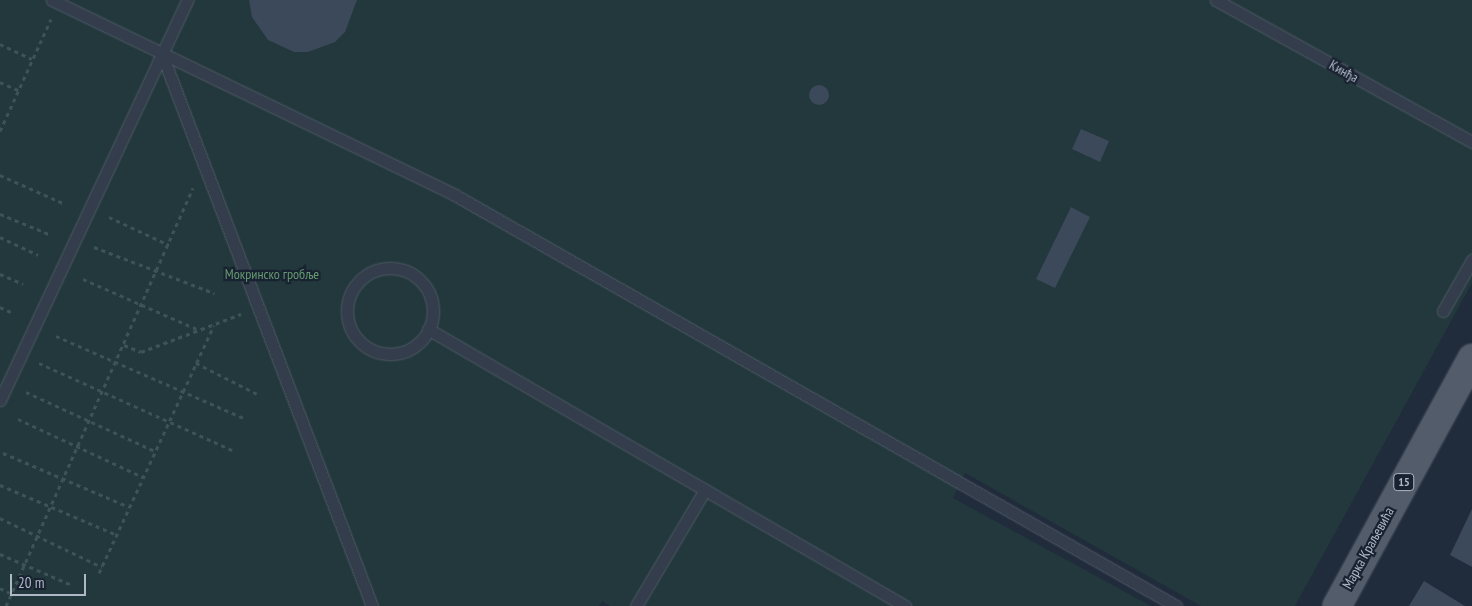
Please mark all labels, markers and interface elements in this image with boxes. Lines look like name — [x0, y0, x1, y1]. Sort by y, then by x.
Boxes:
street label: Кинђа — [1326, 56, 1362, 86]
park label: Мокринско гробље — [225, 266, 319, 282]
road number: 15 — [1393, 472, 1415, 492]
street label: Марка Краљевића — [1339, 504, 1397, 592]
scale bar — [12, 564, 89, 596]
text: 20 m — [18, 573, 44, 592]

